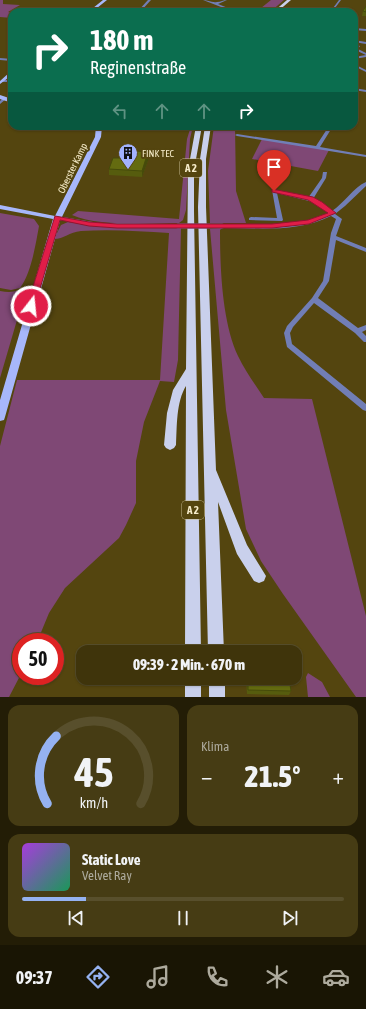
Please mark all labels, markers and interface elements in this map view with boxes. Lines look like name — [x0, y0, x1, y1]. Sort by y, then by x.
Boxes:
icon: right — [24, 24, 76, 76]
text: 180 m — [90, 24, 153, 56]
text: Reginenstraße — [90, 57, 186, 78]
icon: left — [109, 100, 131, 122]
icon: ahead — [151, 100, 173, 122]
icon: ahead — [193, 100, 215, 122]
icon: right — [235, 100, 257, 122]
street label: Oberster Kamp — [56, 141, 89, 195]
building icon: FINK TEC — [117, 142, 139, 170]
place label: FINK TEC — [142, 148, 174, 159]
pin — [257, 150, 291, 191]
icon: arrive — [263, 156, 285, 178]
road number: A 2 — [180, 159, 202, 177]
position arrow — [10, 285, 52, 327]
road number: A 2 — [182, 501, 204, 519]
speed limit sign: 50 — [12, 633, 64, 685]
text: 09:39 · 2 Min. · 670 m — [133, 656, 245, 673]
text: Klima — [201, 739, 229, 754]
text: 45 — [73, 747, 113, 795]
text: 21.5° — [245, 759, 300, 793]
text: − — [201, 763, 212, 789]
text: + — [333, 763, 344, 789]
text: km/h — [79, 794, 108, 810]
text: Static Love — [82, 851, 141, 868]
text: Velvet Ray — [82, 868, 132, 883]
icon: previous — [65, 907, 87, 929]
icon: pause — [172, 907, 194, 929]
icon: next — [279, 907, 301, 929]
icon: directions — [84, 963, 112, 991]
icon: music — [144, 963, 172, 991]
icon: phone — [203, 963, 231, 991]
icon: climate — [263, 963, 291, 991]
icon: car — [322, 963, 350, 991]
text: 09:37 — [16, 967, 53, 988]

